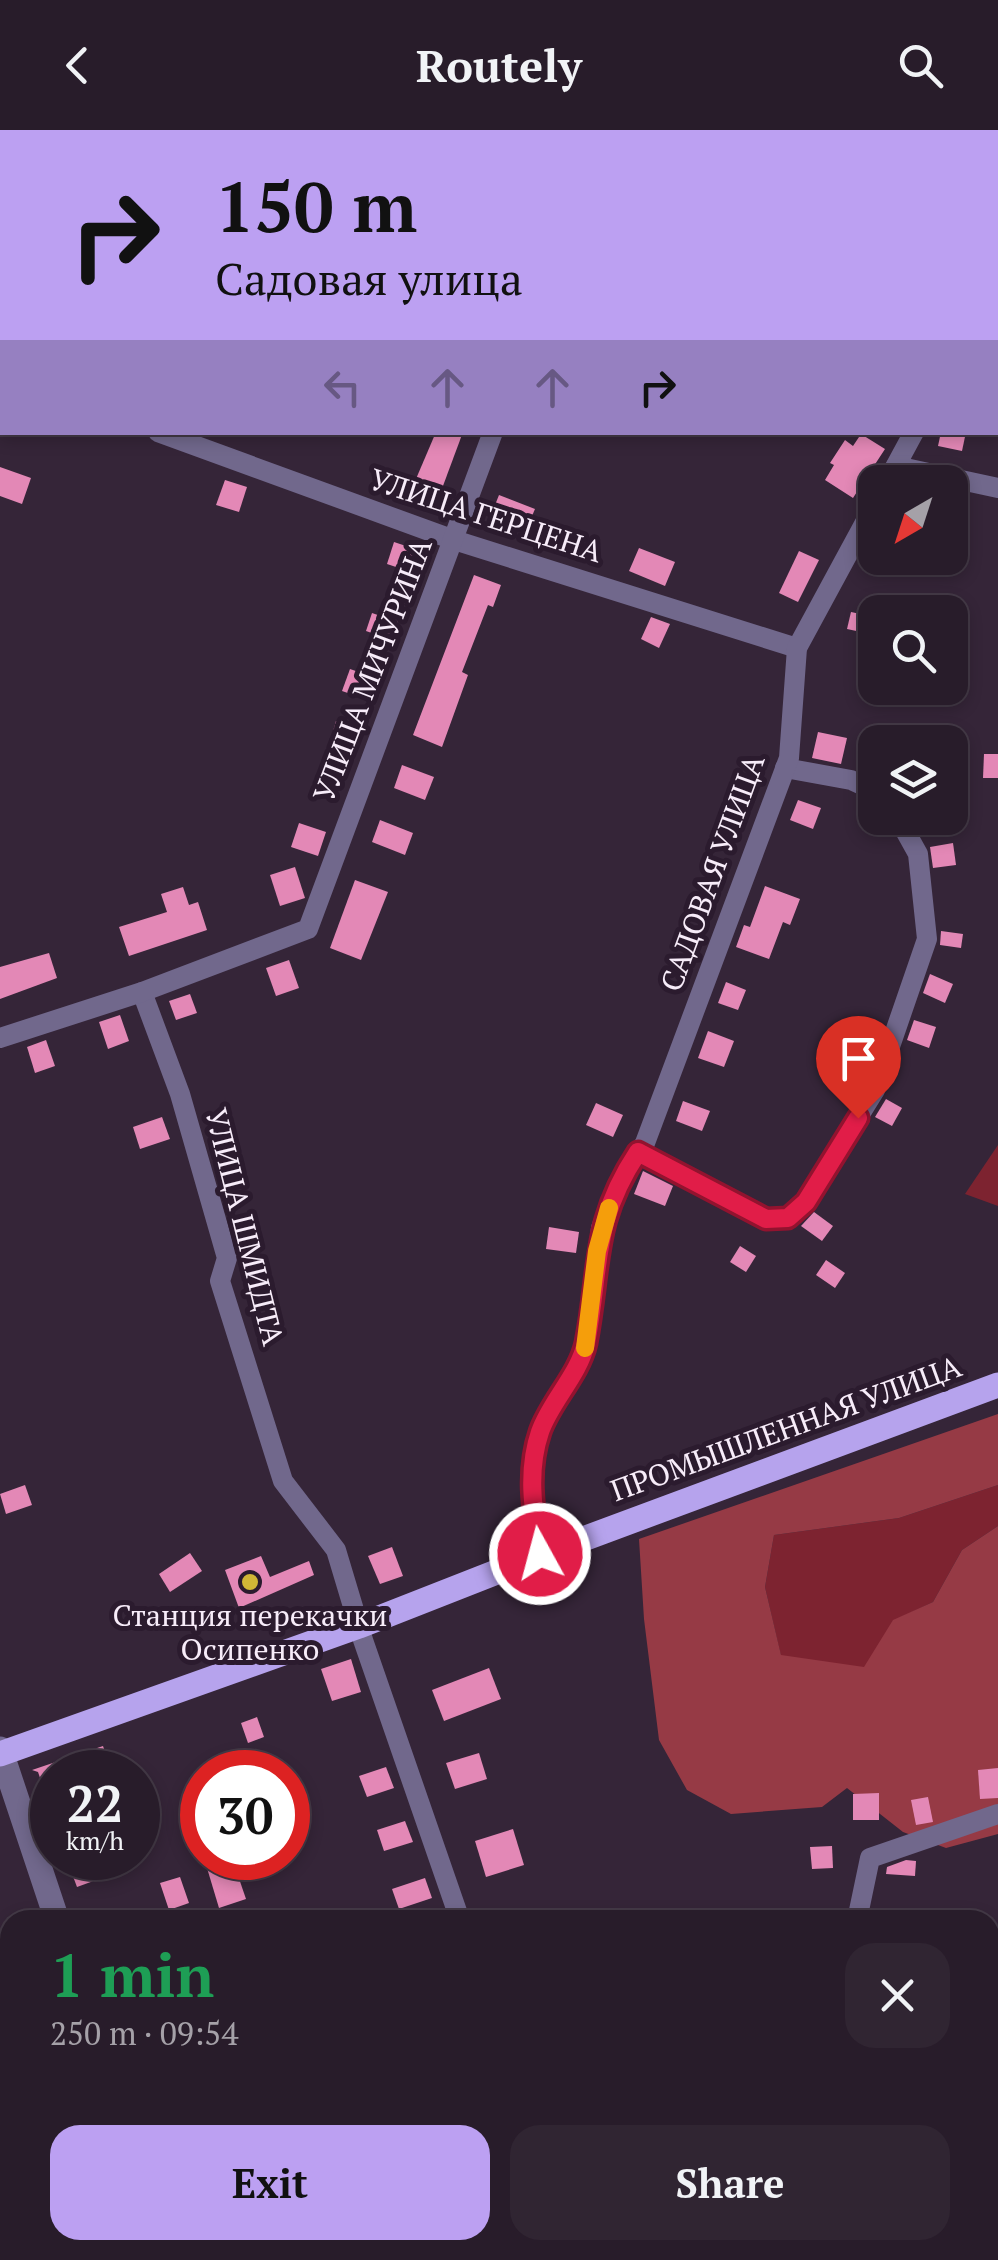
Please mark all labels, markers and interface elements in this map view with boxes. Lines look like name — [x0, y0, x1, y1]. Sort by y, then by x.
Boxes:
text: Routely — [416, 35, 582, 95]
icon: back — [50, 38, 105, 93]
icon: search — [893, 38, 948, 93]
text: 150 m — [215, 159, 417, 252]
icon: right — [50, 170, 180, 300]
text: Садовая улица — [215, 248, 523, 308]
icon: left — [315, 360, 370, 415]
icon: ahead — [420, 360, 475, 415]
icon: ahead — [525, 360, 580, 415]
icon: right — [630, 360, 685, 415]
street label: УЛИЦА ГЕРЦЕНА — [365, 459, 608, 572]
north arrow — [858, 465, 968, 575]
map controls — [858, 465, 968, 835]
street label: УЛИЦА МИЧУРИНА — [303, 532, 441, 807]
button: search — [858, 595, 968, 705]
button: layers — [858, 725, 968, 835]
street label: САДОВАЯ УЛИЦА — [651, 748, 774, 997]
pin — [816, 1016, 901, 1119]
icon: arrive — [831, 1031, 886, 1086]
street label: УЛИЦА ШМИДТА — [196, 1104, 294, 1350]
street label: ПРОМЫШЛЕННАЯ УЛИЦА — [605, 1346, 967, 1510]
position arrow — [488, 1502, 592, 1606]
marker: Станция перекачки Осипенко — [239, 1571, 261, 1593]
place label: Станция перекачки Осипенко — [113, 1595, 387, 1669]
speed limit sign: 30 — [180, 1750, 310, 1880]
text: 22 — [67, 1770, 123, 1836]
text: km/h — [66, 1824, 124, 1857]
text: 1 min — [50, 1935, 214, 2014]
button: close — [845, 1943, 950, 2048]
text: 250 m · 09:54 — [50, 2012, 238, 2054]
button: Exit — [50, 2125, 490, 2240]
button: Share — [510, 2125, 950, 2240]

